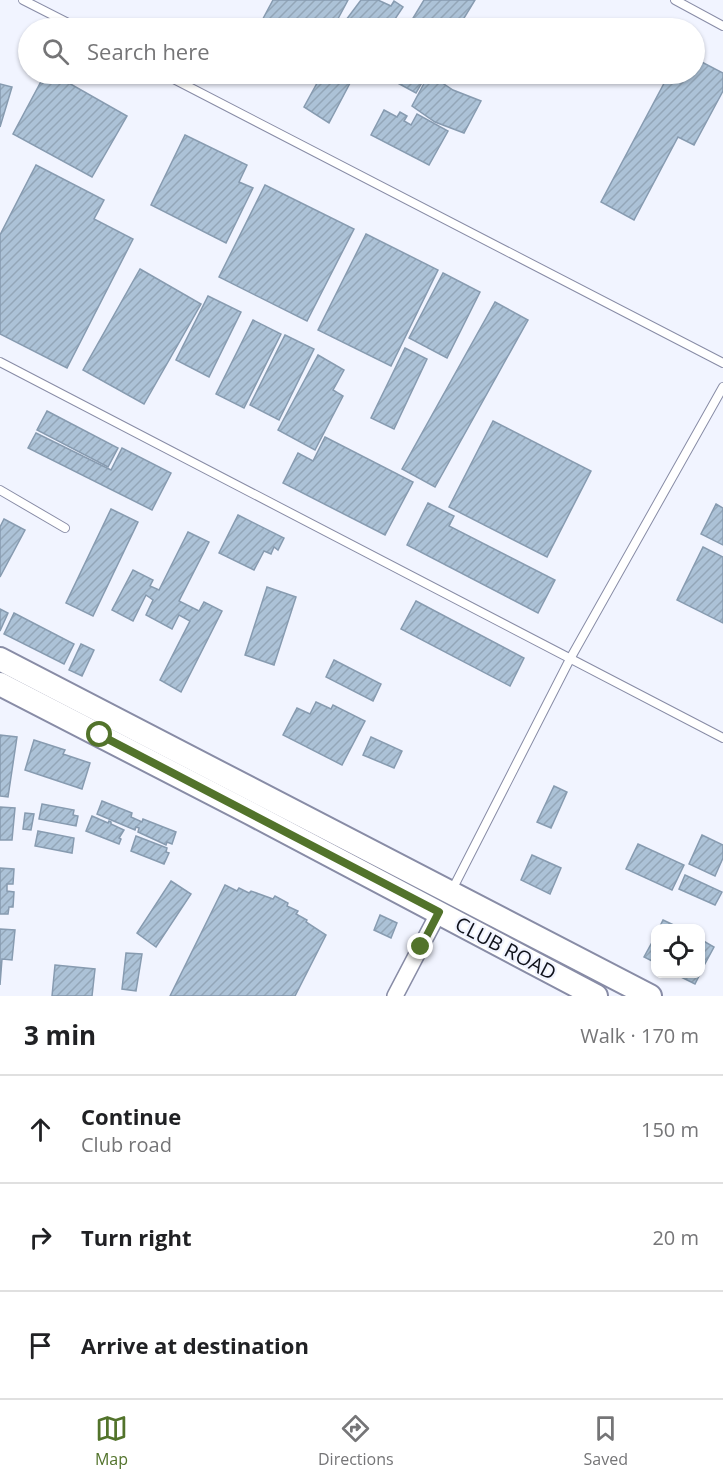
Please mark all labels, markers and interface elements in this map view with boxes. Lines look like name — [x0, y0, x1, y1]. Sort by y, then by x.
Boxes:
search box — [18, 18, 705, 84]
icon: search — [39, 35, 72, 68]
text: Search here — [87, 36, 210, 66]
route start — [86, 721, 112, 747]
street label: CLUB ROAD — [451, 910, 561, 986]
map controls — [651, 924, 705, 978]
button: locate — [651, 924, 705, 978]
route end — [407, 933, 433, 959]
text: 3 min — [24, 1017, 96, 1053]
text: Walk · 170 m — [580, 1022, 699, 1049]
text: Continue — [81, 1101, 181, 1131]
icon: ahead — [24, 1113, 57, 1146]
text: 150 m — [641, 1116, 699, 1143]
text: Club road — [81, 1131, 172, 1158]
icon: right — [24, 1221, 57, 1254]
text: Turn right — [81, 1222, 192, 1252]
text: 20 m — [652, 1224, 699, 1251]
icon: arrive — [24, 1329, 57, 1362]
text: Arrive at destination — [81, 1330, 309, 1360]
tab: Map — [95, 1412, 128, 1470]
tab: Directions — [318, 1412, 394, 1470]
tab: Saved — [584, 1412, 628, 1470]

